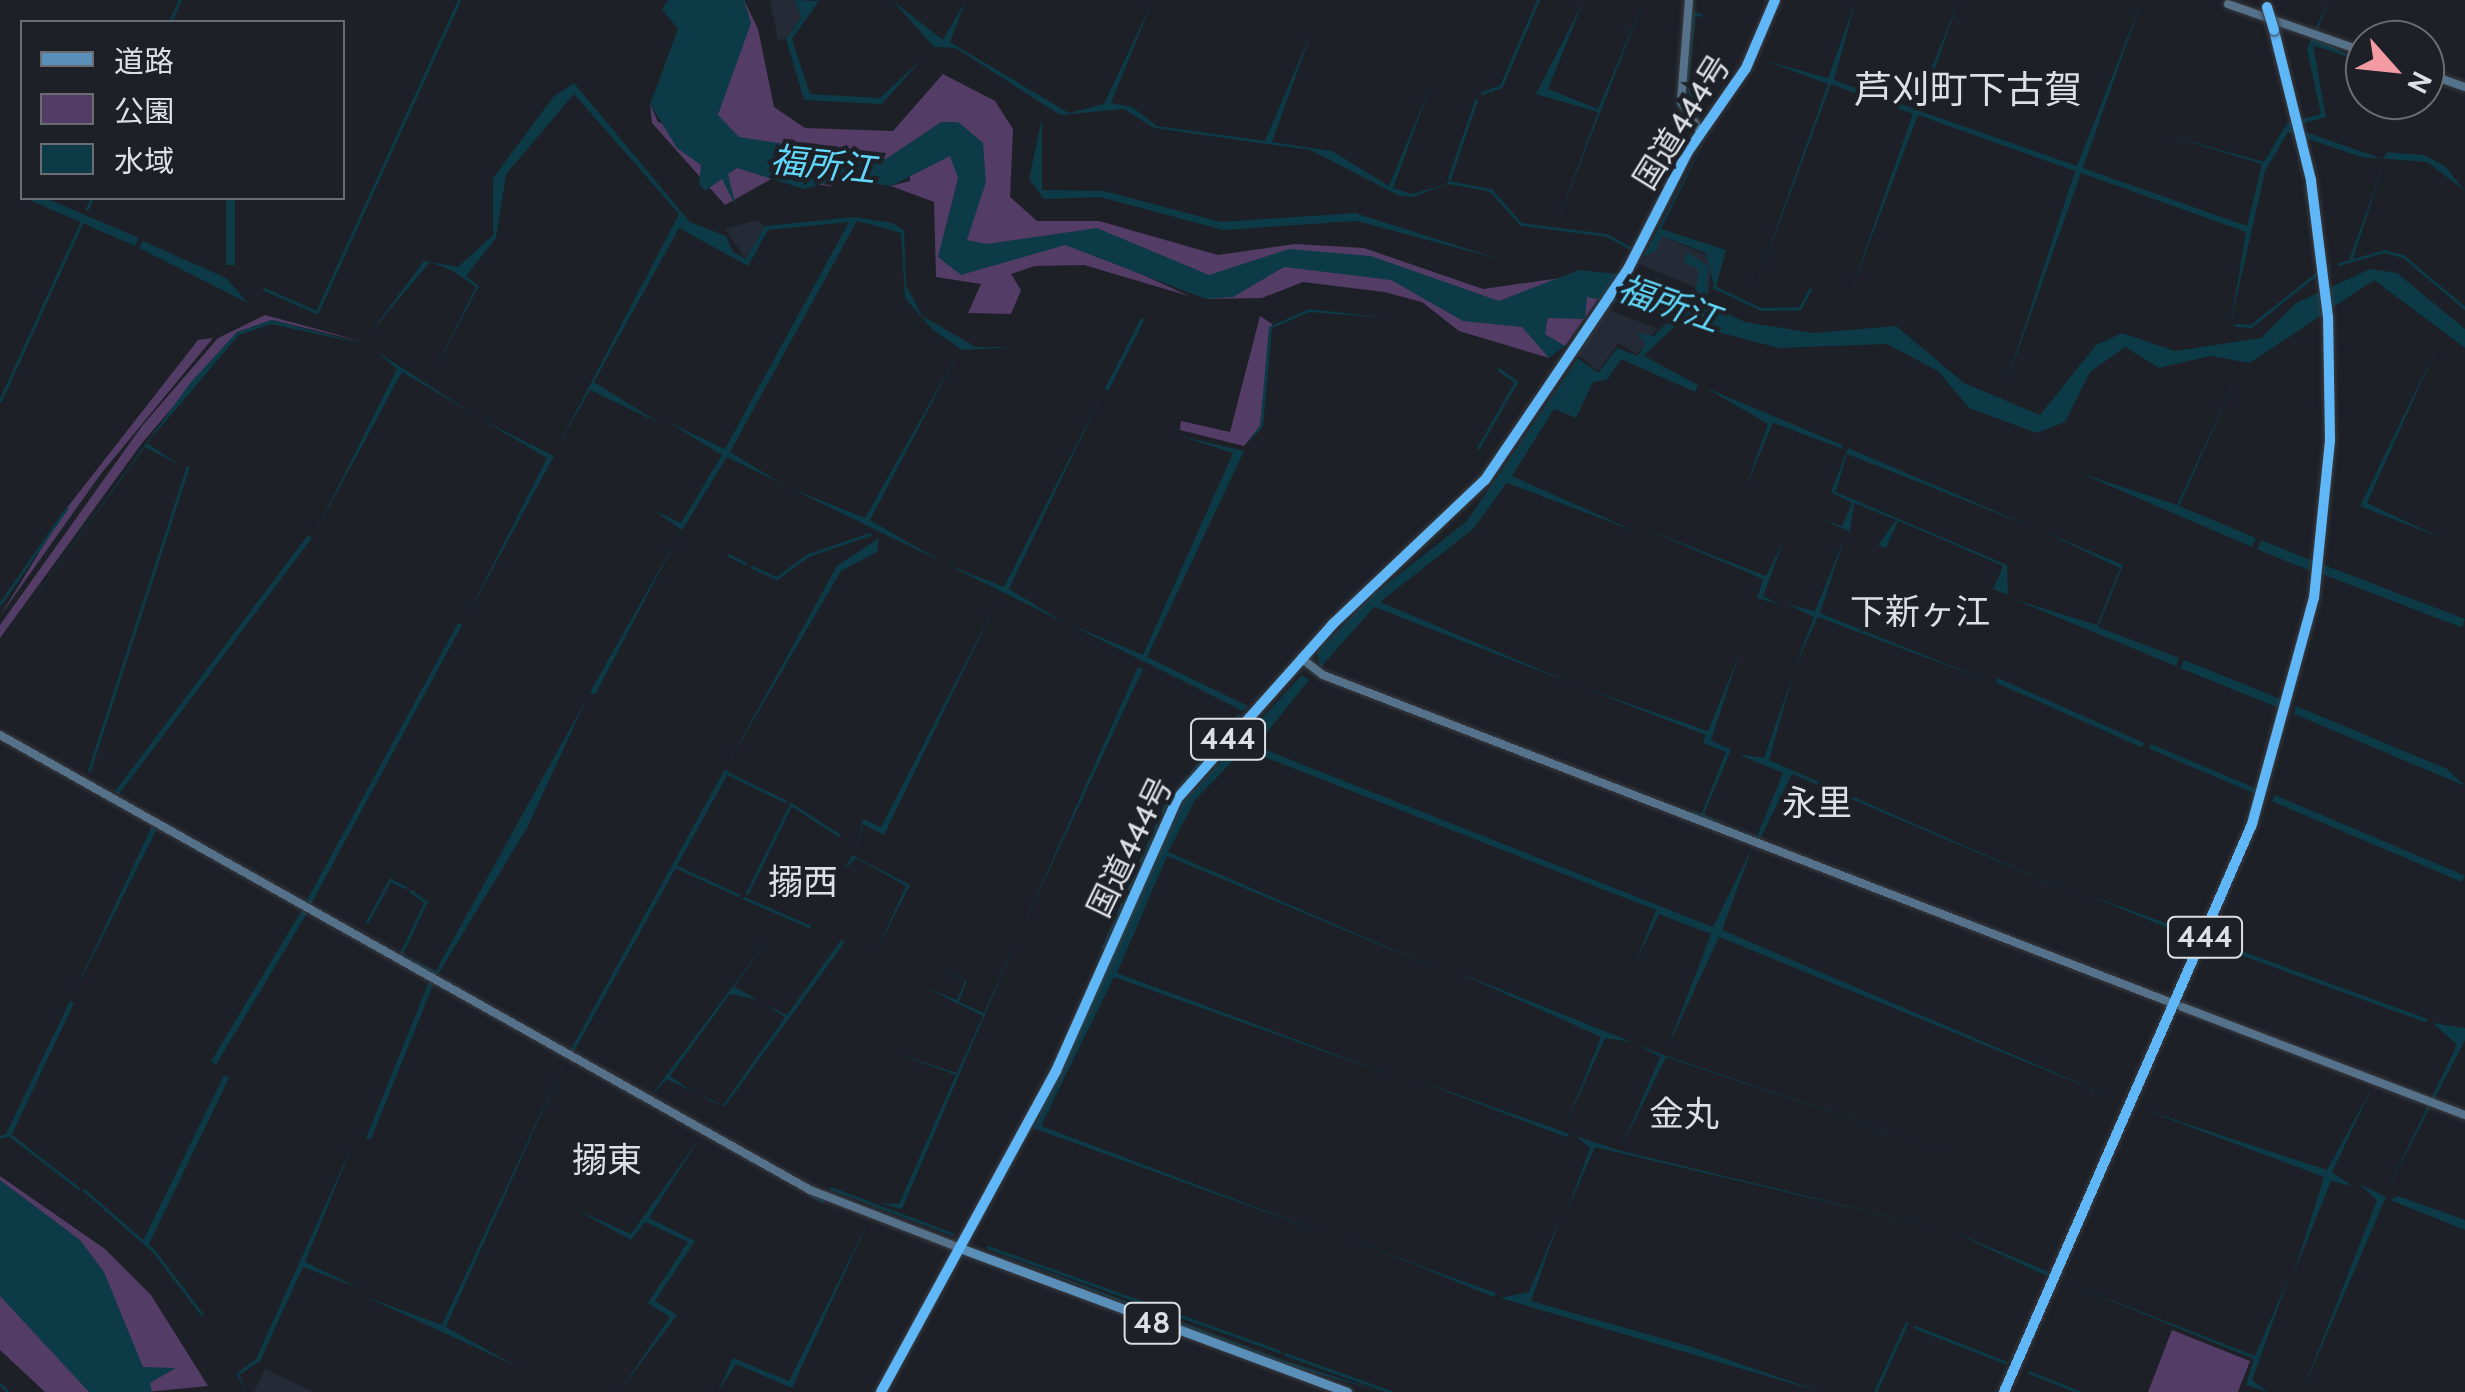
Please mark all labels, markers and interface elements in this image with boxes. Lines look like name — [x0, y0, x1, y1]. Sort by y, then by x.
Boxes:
legend — [20, 20, 345, 200]
north arrow — [2345, 20, 2445, 120]
text: 道路 — [114, 43, 174, 80]
street label: 国道444号 — [1626, 48, 1738, 196]
text: N — [2400, 66, 2440, 99]
district label: 芦刈町下古賀 — [1854, 67, 2082, 113]
text: 公園 — [114, 93, 174, 130]
water label: 福所江 — [769, 139, 877, 191]
text: 水域 — [114, 143, 174, 180]
water label: 福所江 — [1613, 267, 1725, 341]
district label: 下新ヶ江 — [1850, 591, 1990, 633]
road number: 444 — [1188, 714, 1268, 764]
street label: 国道444号 — [1080, 771, 1180, 923]
district label: 永里 — [1782, 782, 1852, 824]
district label: 搦西 — [768, 861, 838, 903]
road number: 444 — [2165, 912, 2245, 962]
district label: 金丸 — [1649, 1093, 1719, 1135]
district label: 搦東 — [572, 1139, 642, 1181]
road number: 48 — [1122, 1298, 1182, 1348]

